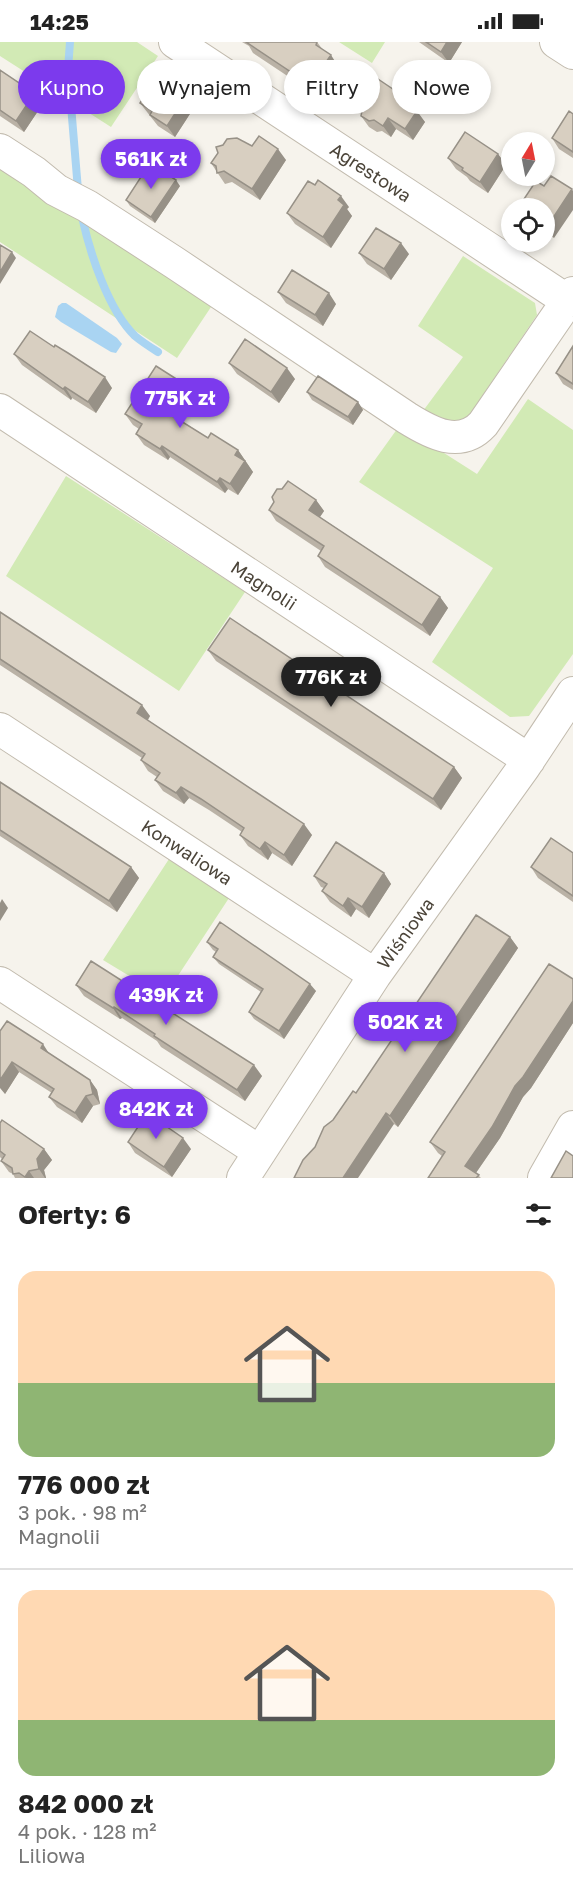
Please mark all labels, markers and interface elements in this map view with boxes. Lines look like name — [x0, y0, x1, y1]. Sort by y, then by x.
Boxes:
text: 14:25 — [30, 8, 89, 35]
chip: Kupno — [18, 60, 125, 114]
chip: Wynajem — [137, 60, 272, 114]
chip: Filtry — [284, 60, 380, 114]
chip: Nowe — [392, 60, 491, 114]
north arrow — [501, 132, 555, 186]
map controls — [501, 132, 555, 252]
street label: Agrestowa — [326, 138, 416, 206]
pin: 561K zł — [96, 139, 206, 190]
text: 561K zł — [115, 146, 187, 170]
button: locate — [501, 198, 555, 252]
pin: 775K zł — [125, 378, 235, 429]
text: 775K zł — [144, 385, 216, 409]
street label: Magnolii — [227, 556, 301, 614]
pin: 776K zł — [276, 657, 386, 708]
text: 776K zł — [295, 664, 367, 688]
street label: Konwaliowa — [138, 815, 236, 889]
street label: Wiśniowa — [372, 893, 438, 973]
pin: 439K zł — [111, 975, 221, 1026]
text: 439K zł — [129, 982, 203, 1006]
pin: 502K zł — [350, 1002, 460, 1053]
text: 502K zł — [368, 1009, 442, 1033]
pin: 842K zł — [101, 1089, 211, 1140]
text: 842K zł — [119, 1096, 193, 1120]
icon: filters — [522, 1198, 555, 1231]
text: Oferty: 6 — [18, 1199, 131, 1230]
icon: home — [233, 1310, 341, 1418]
text: 776 000 zł — [18, 1469, 150, 1500]
text: 3 pok. · 98 m² — [18, 1500, 147, 1524]
text: Magnolii — [18, 1524, 100, 1548]
icon: home — [233, 1629, 341, 1737]
text: 842 000 zł — [18, 1788, 153, 1819]
text: 4 pok. · 128 m² — [18, 1819, 156, 1843]
text: Liliowa — [18, 1843, 85, 1867]

